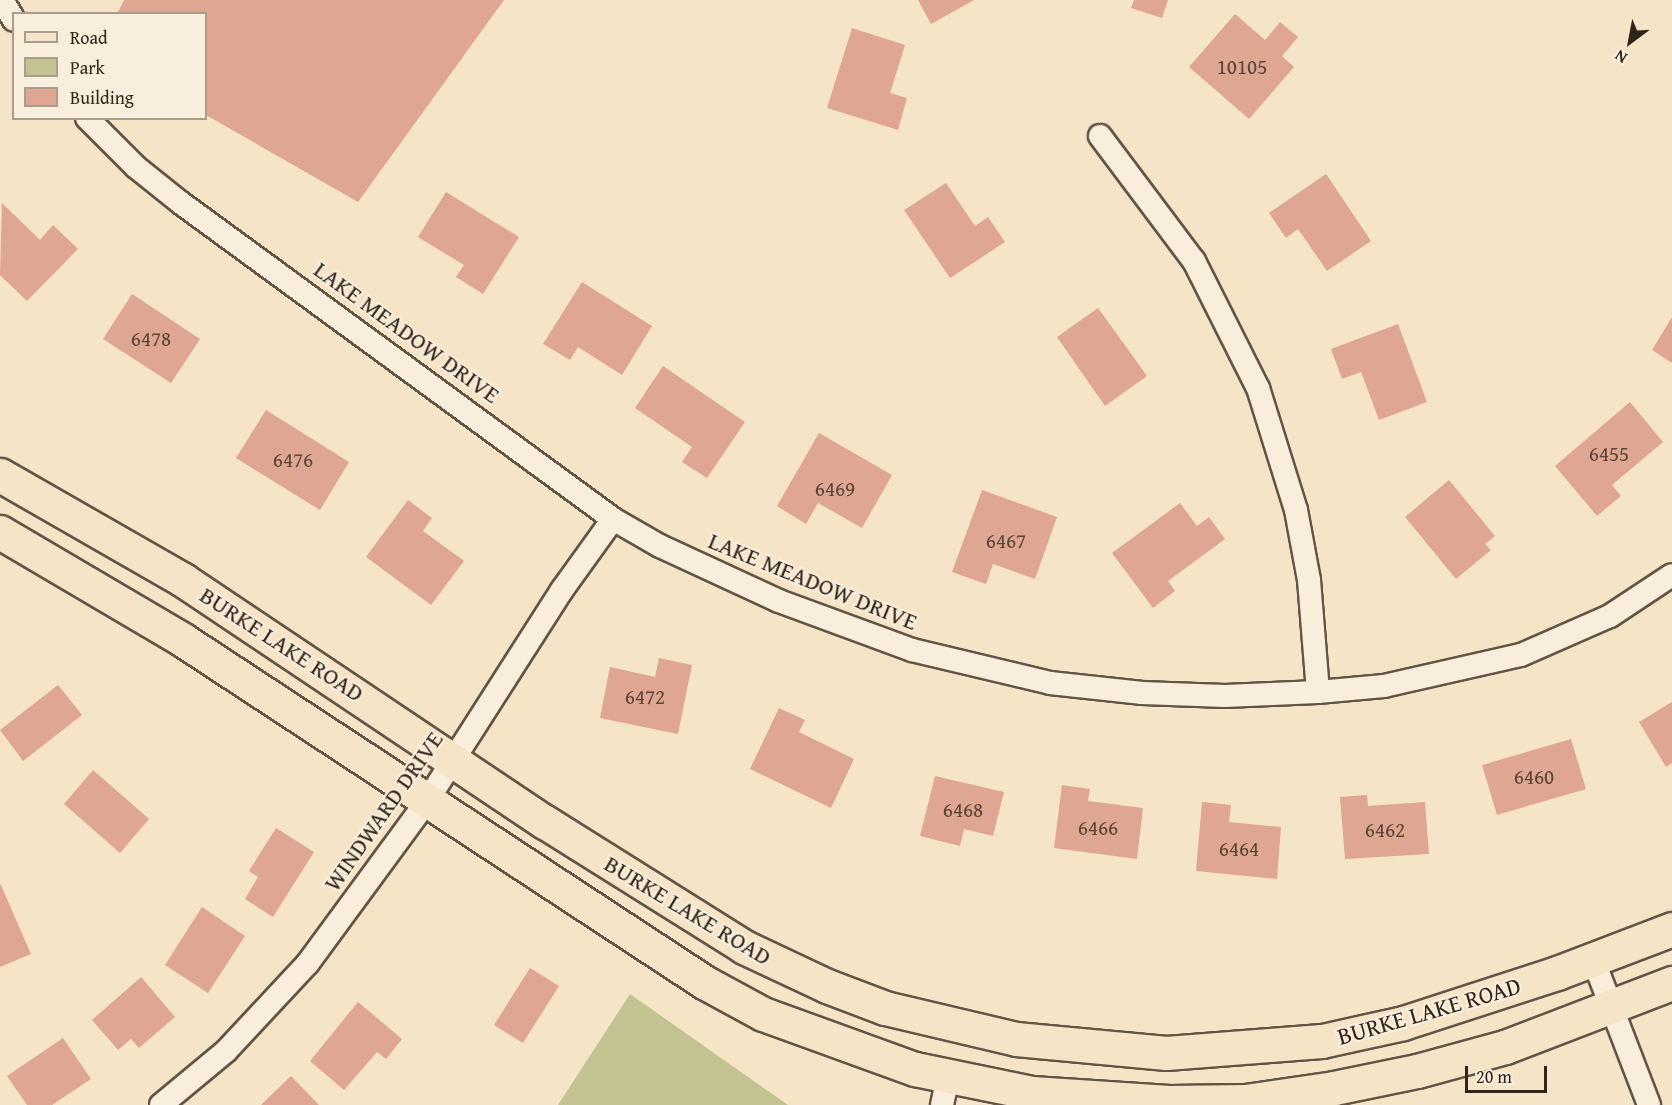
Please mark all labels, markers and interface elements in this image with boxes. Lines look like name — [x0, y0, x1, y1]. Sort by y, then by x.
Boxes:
legend — [12, 12, 207, 120]
north arrow — [1600, 12, 1660, 72]
text: Road — [70, 24, 108, 51]
text: N — [1610, 44, 1631, 70]
text: Park — [70, 54, 105, 81]
house number: 10105 — [1217, 54, 1267, 80]
text: Building — [70, 84, 134, 111]
street label: LAKE MEADOW DRIVE — [308, 255, 506, 409]
house number: 6478 — [131, 326, 171, 352]
house number: 6455 — [1589, 441, 1629, 467]
house number: 6476 — [273, 447, 313, 473]
house number: 6469 — [815, 476, 855, 502]
street label: LAKE MEADOW DRIVE — [704, 526, 922, 636]
house number: 6467 — [986, 528, 1026, 554]
street label: BURKE LAKE ROAD — [195, 580, 369, 708]
house number: 6472 — [625, 684, 665, 710]
street label: WINDWARD DRIVE — [317, 726, 449, 896]
house number: 6460 — [1514, 764, 1554, 790]
house number: 6468 — [943, 797, 983, 823]
house number: 6466 — [1078, 815, 1118, 841]
house number: 6462 — [1365, 817, 1405, 843]
house number: 6464 — [1219, 836, 1259, 862]
street label: BURKE LAKE ROAD — [599, 849, 777, 971]
street label: BURKE LAKE ROAD — [1334, 971, 1524, 1051]
scale bar — [1468, 1054, 1550, 1092]
text: 20 m — [1476, 1063, 1512, 1090]

